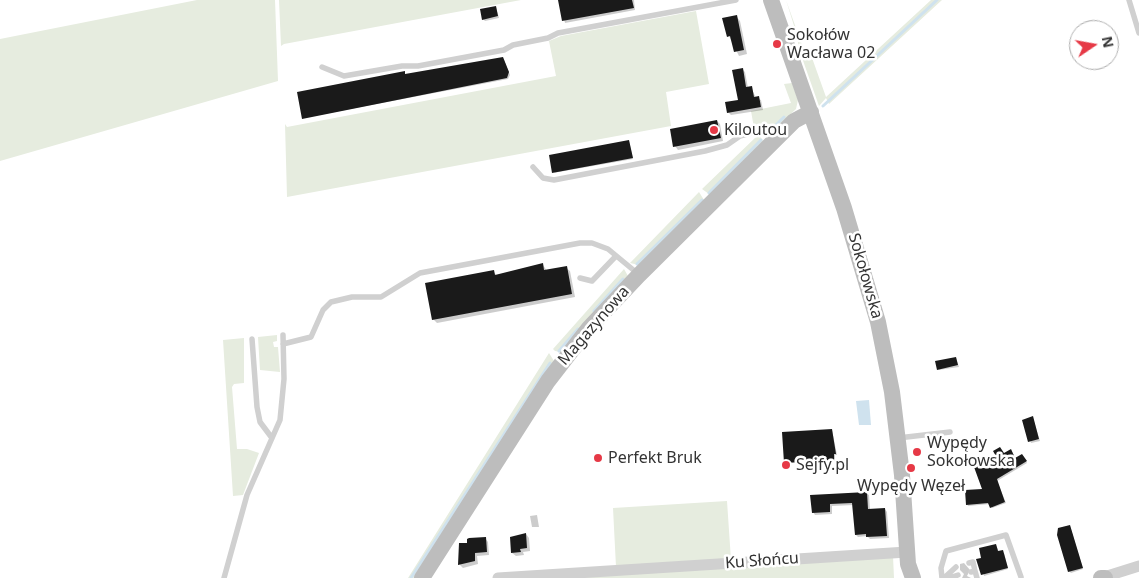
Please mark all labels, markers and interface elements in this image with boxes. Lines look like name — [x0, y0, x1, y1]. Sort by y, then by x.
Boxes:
north arrow — [1069, 20, 1119, 70]
place label: Sokołów Wacława 02 — [787, 25, 875, 63]
text: N — [1098, 34, 1119, 50]
marker: Sokołów Wacława 02 — [771, 38, 783, 50]
place label: Kiloutou — [724, 120, 787, 140]
marker: Kiloutou — [708, 124, 720, 136]
street label: Sokołowska — [844, 231, 886, 321]
street label: Magazynowa — [554, 282, 634, 370]
place label: Wypędy Sokołowska — [927, 433, 1015, 471]
marker: Wypędy Sokołowska — [911, 446, 923, 458]
place label: Perfekt Bruk — [608, 448, 702, 468]
marker: Perfekt Bruk — [592, 452, 604, 464]
place label: Sejfy.pl — [796, 455, 849, 475]
marker: Sejfy.pl — [780, 459, 792, 471]
marker: Wypędy Węzeł — [905, 462, 917, 474]
place label: Wypędy Węzeł — [857, 476, 965, 496]
street label: Ku Słońcu — [724, 549, 800, 573]

